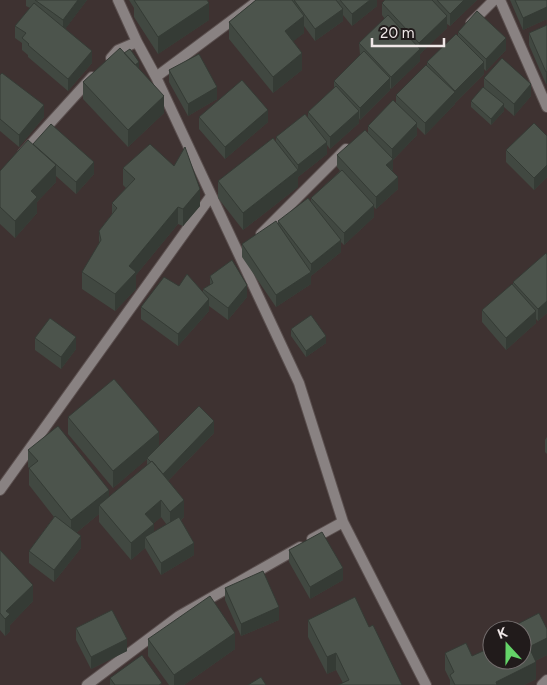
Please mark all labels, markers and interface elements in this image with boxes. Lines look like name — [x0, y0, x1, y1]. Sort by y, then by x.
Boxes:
scale bar — [372, 15, 444, 47]
text: 20 m — [380, 24, 414, 42]
north arrow — [482, 620, 532, 670]
text: K — [495, 623, 511, 643]

